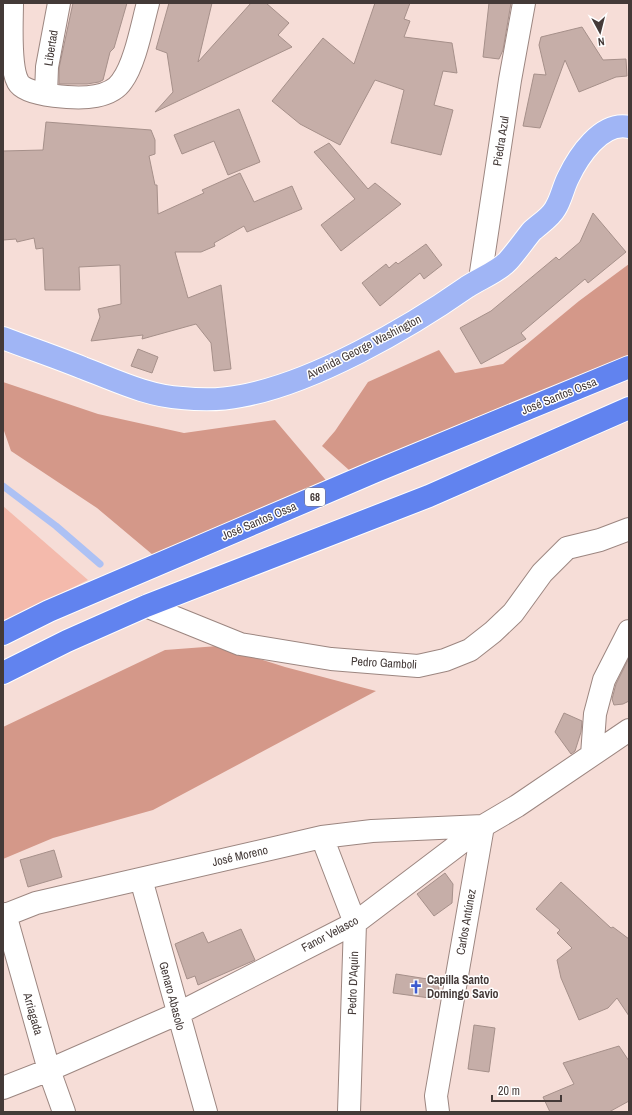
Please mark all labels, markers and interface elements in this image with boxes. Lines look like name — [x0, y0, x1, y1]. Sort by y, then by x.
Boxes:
north arrow — [580, 12, 620, 52]
street label: Libertad — [40, 29, 62, 67]
text: N — [597, 35, 605, 49]
street label: Piedra Azul — [489, 115, 513, 167]
street label: Avenida George Washington — [303, 311, 424, 383]
street label: José Santos Ossa — [519, 373, 600, 418]
road number: 68 — [305, 488, 325, 506]
street label: José Santos Ossa — [219, 498, 299, 544]
street label: Pedro Gamboli — [351, 653, 417, 673]
street label: José Moreno — [210, 842, 270, 870]
street label: Carlos Antúnez — [452, 888, 480, 956]
street label: Fanor Velasco — [299, 912, 361, 956]
street label: Pedro D'Aquin — [344, 951, 362, 1015]
street label: Genaro Abasolo — [155, 960, 189, 1032]
place label: Capilla Santo Domingo Savio — [427, 972, 499, 1002]
church icon: Capilla Santo Domingo Savio — [408, 979, 424, 995]
street label: Arriagada — [19, 990, 47, 1037]
scale bar — [492, 1077, 561, 1103]
text: 20 m — [498, 1083, 520, 1099]

